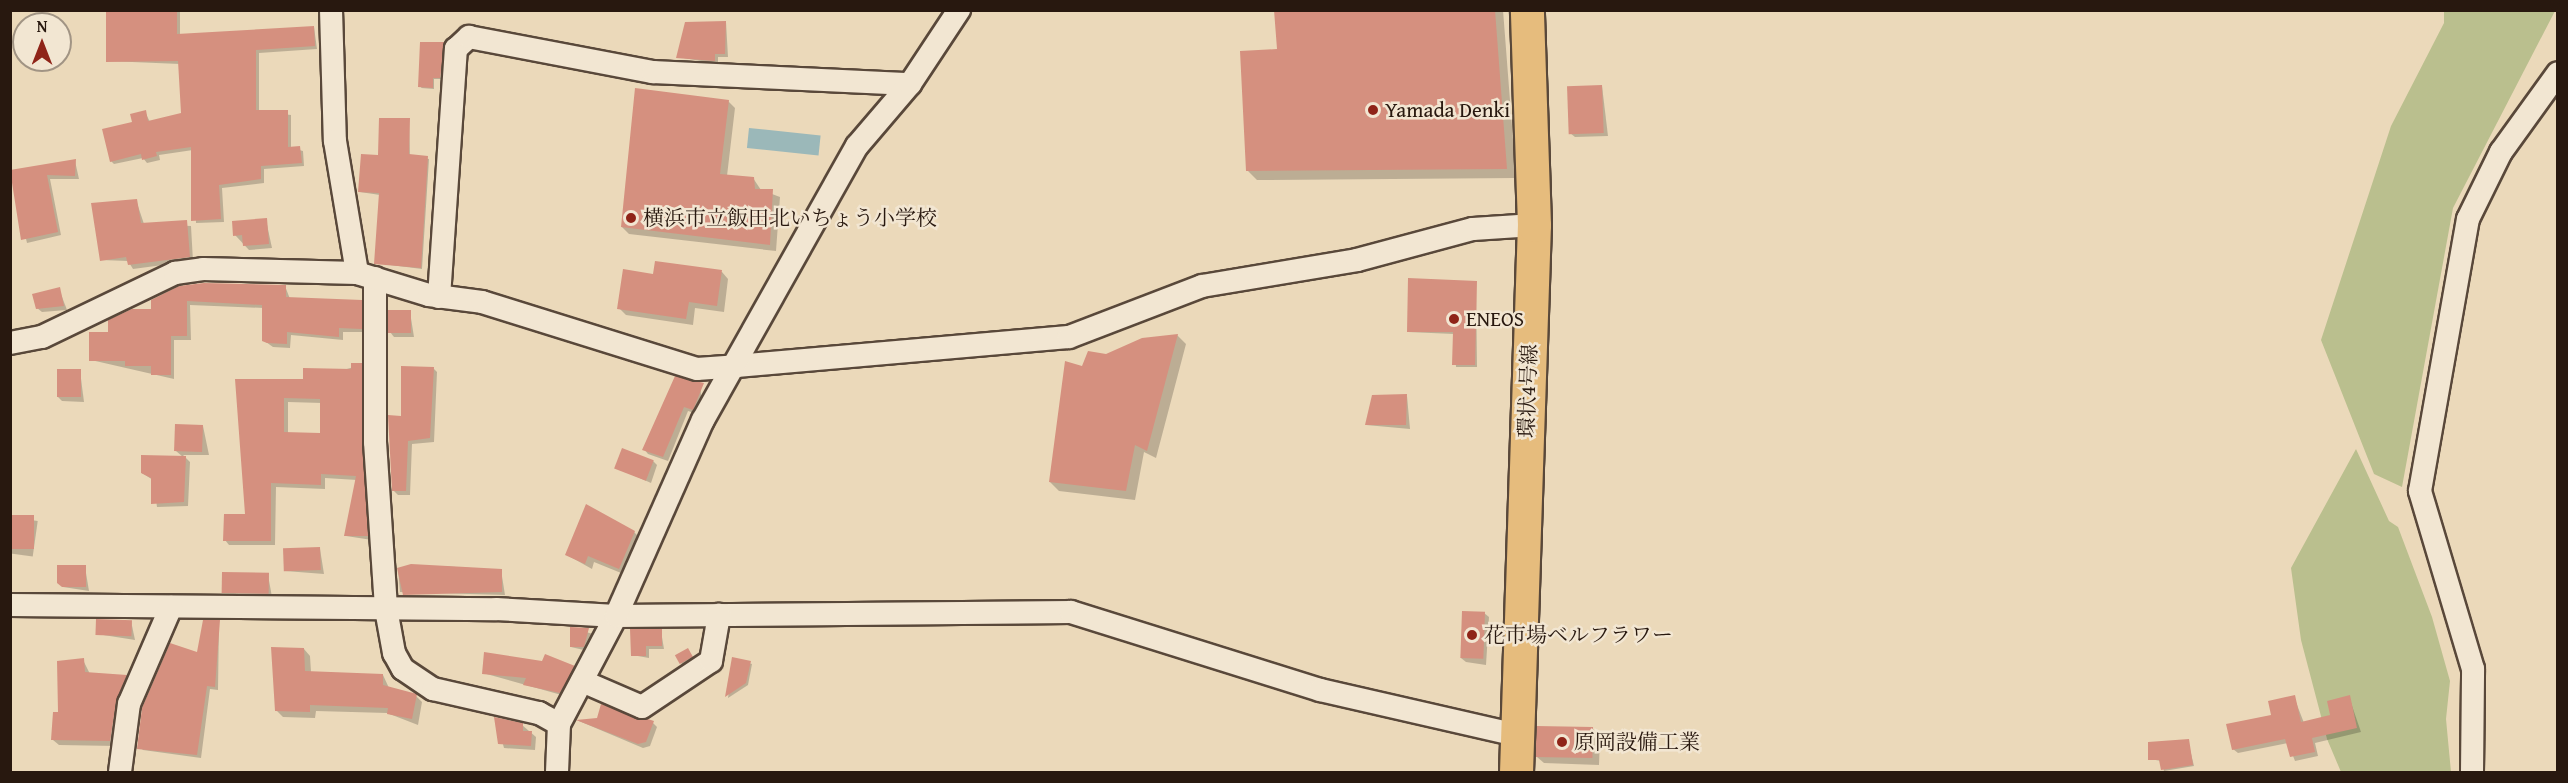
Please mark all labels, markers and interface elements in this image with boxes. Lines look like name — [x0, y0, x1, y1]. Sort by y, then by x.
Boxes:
north arrow — [12, 12, 72, 72]
text: N — [37, 14, 47, 38]
place label: Yamada Denki — [1385, 97, 1510, 123]
marker: Yamada Denki — [1366, 103, 1380, 117]
place label: 横浜市立飯田北いちょう小学校 — [643, 205, 937, 231]
marker: 横浜市立飯田北いちょう小学校 — [624, 211, 638, 225]
place label: ENEOS — [1466, 306, 1524, 332]
marker: ENEOS — [1447, 312, 1461, 326]
street label: 環状4号線 — [1514, 344, 1542, 438]
place label: 花市場ベルフラワー — [1484, 622, 1673, 648]
marker: 花市場ベルフラワー — [1465, 628, 1479, 642]
place label: 原岡設備工業 — [1574, 729, 1700, 755]
marker: 原岡設備工業 — [1555, 735, 1569, 749]

